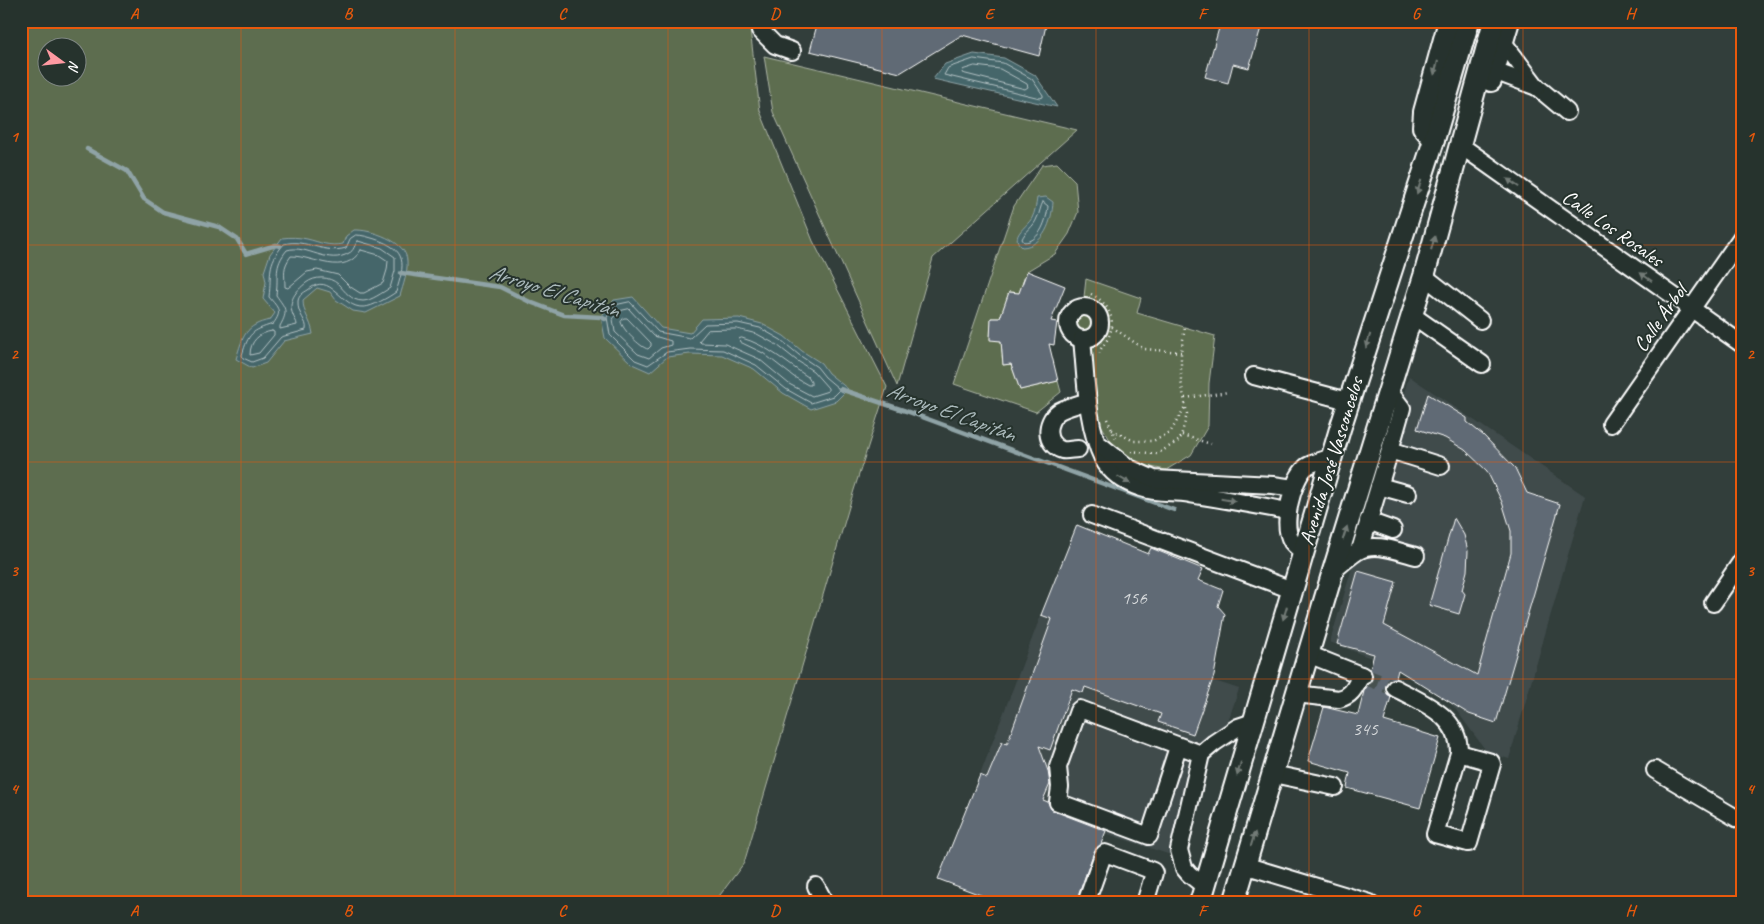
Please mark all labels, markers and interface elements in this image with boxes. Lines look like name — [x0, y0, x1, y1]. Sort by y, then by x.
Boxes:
text: A — [130, 4, 140, 24]
text: B — [344, 4, 354, 24]
text: C — [558, 4, 568, 24]
text: D — [770, 4, 781, 24]
text: E — [985, 4, 996, 24]
text: F — [1198, 4, 1209, 24]
text: G — [1412, 4, 1422, 24]
text: H — [1625, 4, 1637, 24]
north arrow — [38, 38, 88, 88]
text: N — [64, 59, 83, 74]
one-way arrow — [1431, 61, 1439, 76]
text: 1 — [10, 127, 19, 147]
text: 1 — [1746, 127, 1755, 147]
one-way arrow — [1506, 178, 1520, 188]
one-way arrow — [1415, 179, 1422, 194]
street label: Calle Los Rosales — [1557, 184, 1670, 273]
one-way arrow — [1429, 236, 1437, 251]
water label: Arroyo El Capitán — [486, 258, 624, 325]
one-way arrow — [1639, 272, 1652, 282]
street label: Calle Árbol — [1627, 276, 1695, 357]
one-way arrow — [1364, 334, 1372, 349]
text: 2 — [10, 344, 19, 364]
text: 2 — [1746, 344, 1755, 364]
street label: Avenida José Vasconcelos — [1293, 372, 1369, 548]
water label: Arroyo El Capitán — [883, 376, 1021, 449]
one-way arrow — [1118, 476, 1131, 485]
one-way arrow — [1220, 497, 1236, 505]
one-way arrow — [1342, 525, 1350, 540]
text: 3 — [10, 561, 19, 581]
text: 3 — [1746, 561, 1755, 581]
house number: 156 — [1121, 586, 1148, 610]
one-way arrow — [1281, 606, 1289, 621]
house number: 345 — [1352, 717, 1379, 741]
one-way arrow — [1234, 762, 1242, 777]
text: 4 — [10, 779, 19, 799]
text: 4 — [1746, 779, 1755, 799]
one-way arrow — [1249, 832, 1257, 847]
text: A — [130, 901, 140, 921]
text: B — [344, 901, 354, 921]
text: C — [558, 901, 568, 921]
text: D — [770, 901, 781, 921]
text: E — [985, 901, 996, 921]
text: F — [1198, 901, 1209, 921]
text: G — [1412, 901, 1422, 921]
text: H — [1625, 901, 1637, 921]

